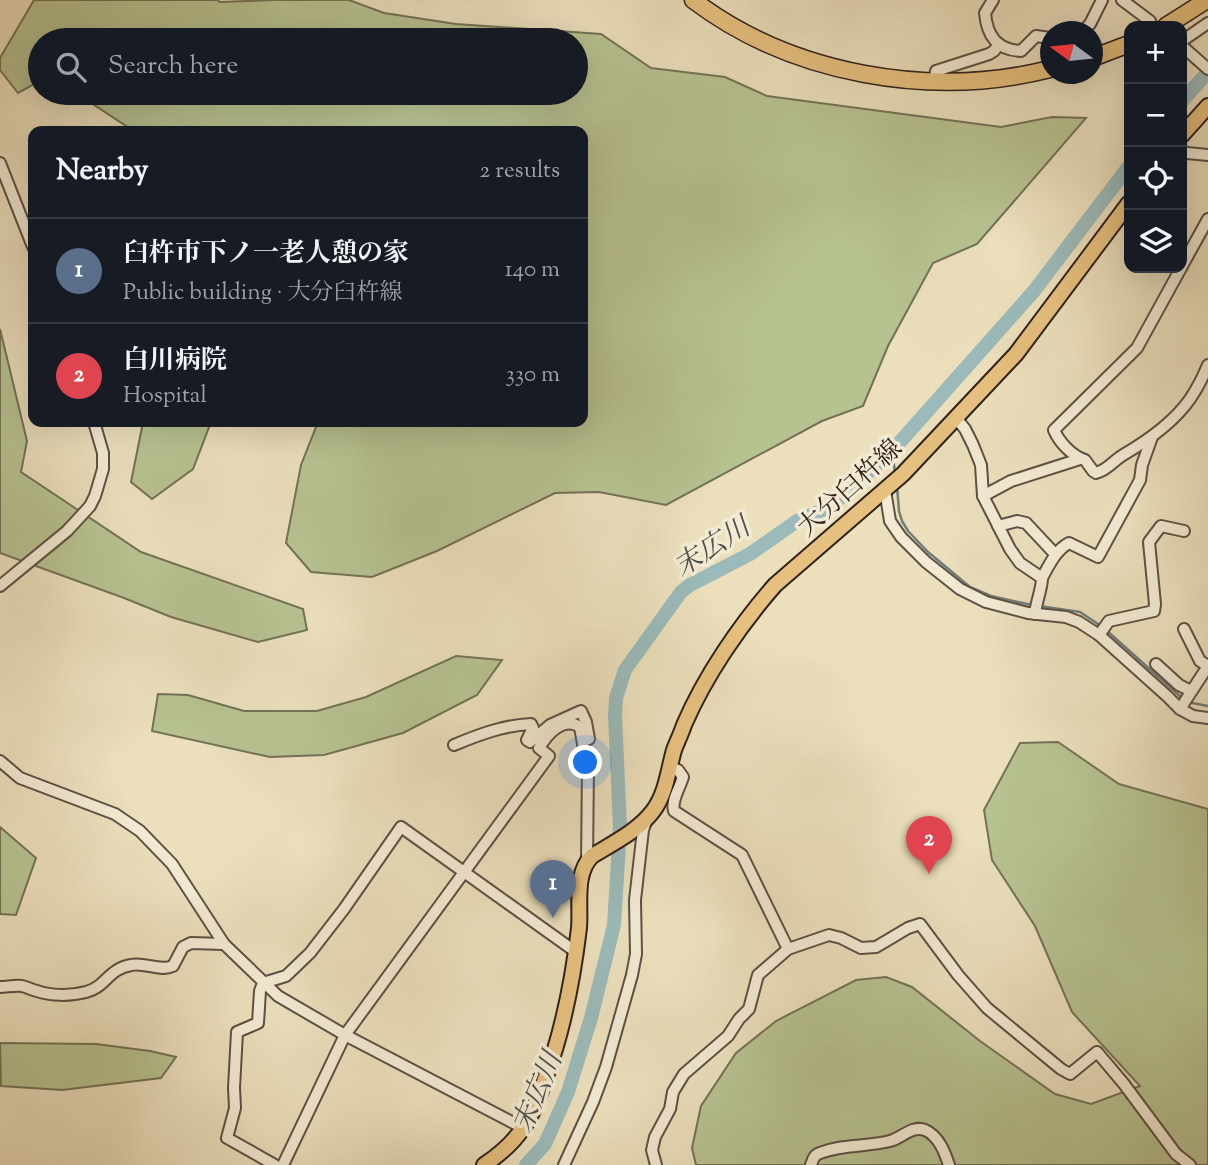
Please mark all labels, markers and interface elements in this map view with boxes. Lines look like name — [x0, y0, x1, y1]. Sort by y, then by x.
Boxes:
north arrow — [1040, 21, 1103, 84]
map controls — [1124, 21, 1187, 273]
button: + — [1124, 21, 1187, 84]
search box — [28, 28, 588, 105]
icon: search — [52, 48, 90, 86]
text: Search here — [108, 48, 238, 85]
button: − — [1124, 84, 1187, 147]
button: locate — [1124, 147, 1187, 210]
text: Nearby — [56, 150, 148, 193]
text: 2 results — [480, 155, 560, 188]
button: layers — [1124, 210, 1187, 273]
text: 臼杵市下ノ一老人憩の家 — [123, 236, 409, 273]
text: 1 — [75, 254, 83, 287]
text: 140 m — [505, 254, 560, 287]
text: Public building · 大分臼杵線 — [123, 277, 403, 310]
text: 白川病院 — [123, 343, 227, 380]
text: 2 — [74, 359, 84, 392]
text: 330 m — [506, 359, 560, 392]
text: Hospital — [123, 380, 207, 413]
street label: 大分臼杵線 — [790, 432, 911, 546]
water label: 末広川 — [667, 507, 761, 588]
your location — [568, 745, 602, 779]
pin: 2 — [906, 816, 952, 874]
pin: 1 — [530, 860, 576, 918]
water label: 末広川 — [504, 1044, 575, 1140]

